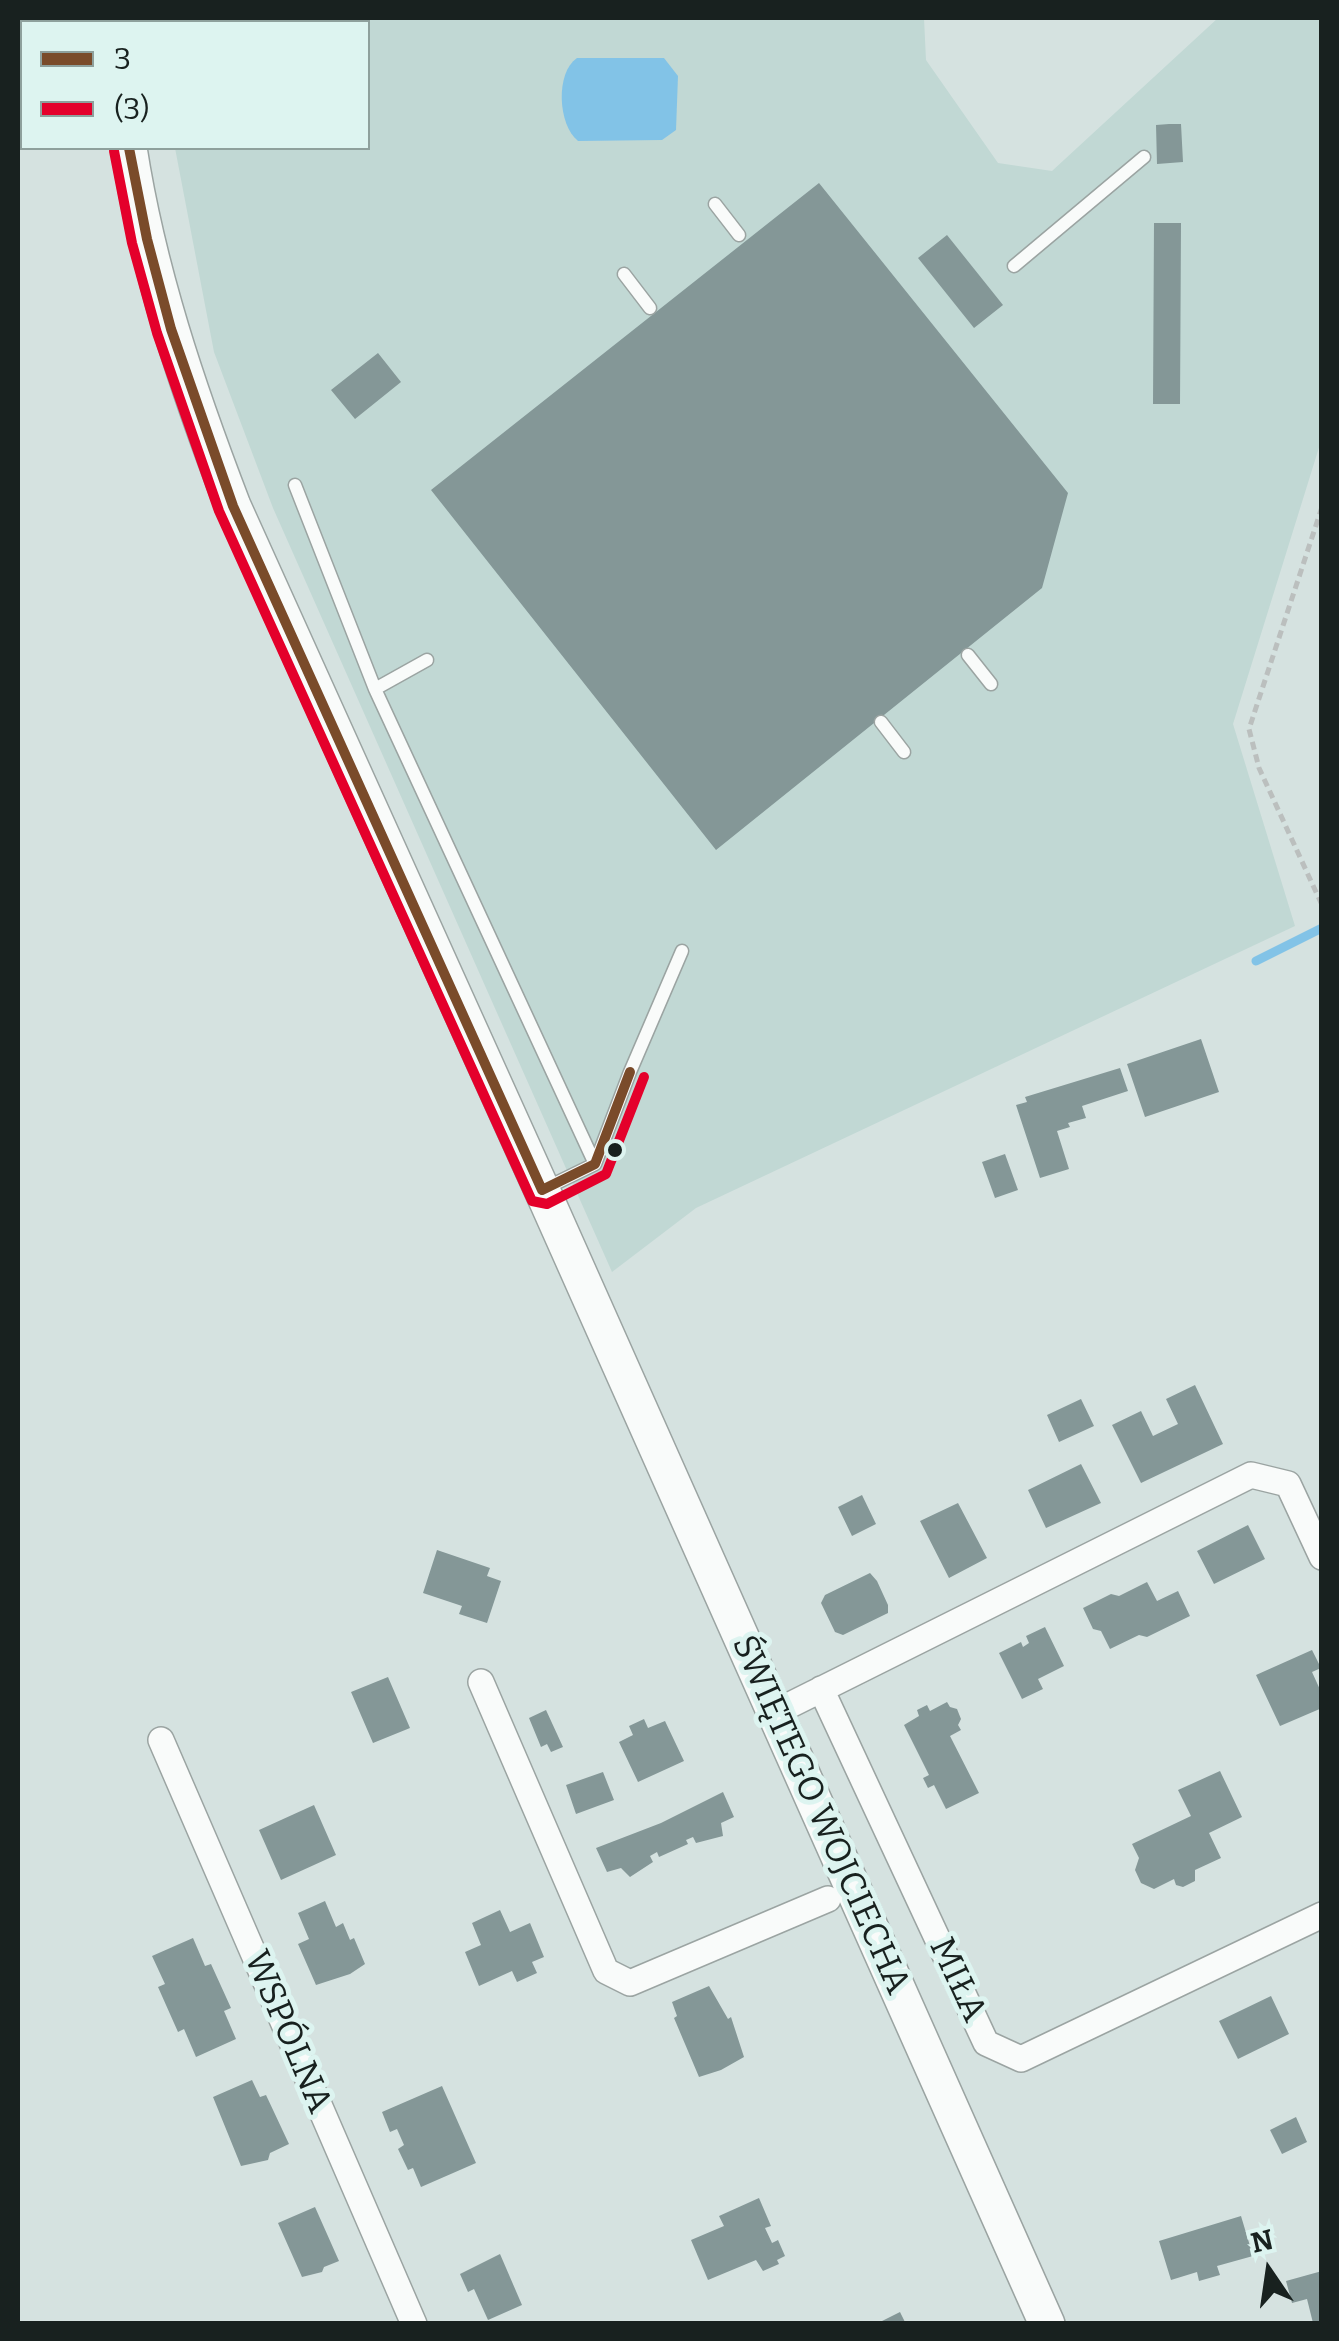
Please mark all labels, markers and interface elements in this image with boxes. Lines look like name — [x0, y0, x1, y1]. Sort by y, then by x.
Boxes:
legend — [20, 20, 370, 150]
text: 3 — [114, 41, 131, 77]
text: (3) — [114, 91, 150, 127]
unlabelled marker — [605, 1140, 625, 1160]
street label: ŚWIĘTEGO WOJCIECHA — [722, 1629, 918, 2001]
street label: MIŁA — [919, 1931, 995, 2029]
street label: WSPÓLNA — [234, 1945, 340, 2119]
north arrow — [1219, 2221, 1319, 2321]
text: N — [1248, 2223, 1276, 2260]

